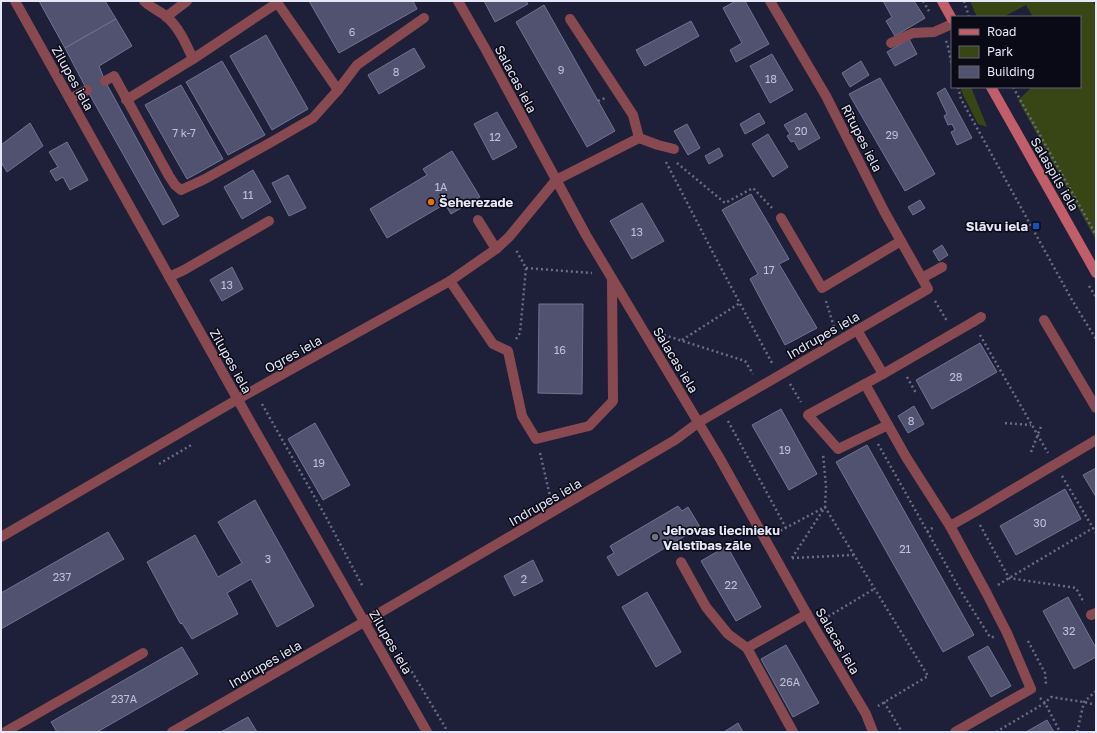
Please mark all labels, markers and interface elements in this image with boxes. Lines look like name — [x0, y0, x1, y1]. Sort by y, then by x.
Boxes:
legend — [951, 16, 1081, 88]
text: Road — [987, 24, 1016, 39]
house number: 6 — [349, 25, 356, 38]
street label: Salacas iela — [491, 42, 541, 116]
street label: Zilupes iela — [49, 43, 97, 113]
text: Park — [987, 44, 1013, 59]
house number: 9 — [558, 63, 564, 76]
text: Building — [987, 64, 1035, 79]
house number: 8 — [393, 65, 400, 78]
house number: 18 — [765, 72, 777, 85]
street label: Rītupes iela — [838, 102, 886, 174]
house number: 20 — [794, 124, 808, 137]
house number: 7 k-7 — [172, 126, 196, 139]
house number: 29 — [885, 128, 899, 141]
house number: 12 — [489, 130, 501, 143]
street label: Salaspils iela — [1027, 134, 1083, 214]
house number: 1A — [435, 180, 448, 193]
house number: 11 — [243, 188, 253, 201]
place label: Šeherezade — [439, 194, 514, 210]
marker: Šeherezade — [426, 197, 436, 207]
place label: Slāvu iela — [966, 218, 1028, 234]
marker: Slāvu iela — [1031, 221, 1041, 231]
house number: 13 — [631, 225, 643, 238]
house number: 17 — [763, 263, 775, 276]
house number: 13 — [221, 278, 233, 291]
street label: Indrupes iela — [784, 308, 862, 362]
street label: Salacas iela — [650, 324, 702, 396]
street label: Zilupes iela — [207, 326, 255, 396]
street label: Ogres iela — [262, 332, 324, 376]
house number: 16 — [554, 343, 566, 356]
house number: 28 — [949, 370, 963, 383]
house number: 8 — [908, 414, 915, 427]
house number: 19 — [779, 443, 791, 456]
house number: 19 — [313, 456, 325, 469]
street label: Indrupes iela — [506, 475, 584, 529]
house number: 30 — [1033, 516, 1047, 529]
place label: Jehovas liecinieku Valstības zāle — [663, 522, 780, 553]
marker: Jehovas liecinieku Valstības zāle — [650, 532, 660, 542]
house number: 21 — [899, 542, 911, 555]
house number: 3 — [265, 552, 271, 565]
house number: 237 — [53, 570, 71, 583]
house number: 2 — [521, 572, 527, 585]
house number: 22 — [725, 578, 737, 591]
street label: Salacas iela — [813, 605, 863, 677]
street label: Zilupes iela — [366, 607, 416, 677]
house number: 32 — [1063, 624, 1075, 637]
street label: Indrupes iela — [226, 637, 304, 691]
house number: 26A — [780, 675, 801, 688]
house number: 237A — [111, 692, 138, 705]

